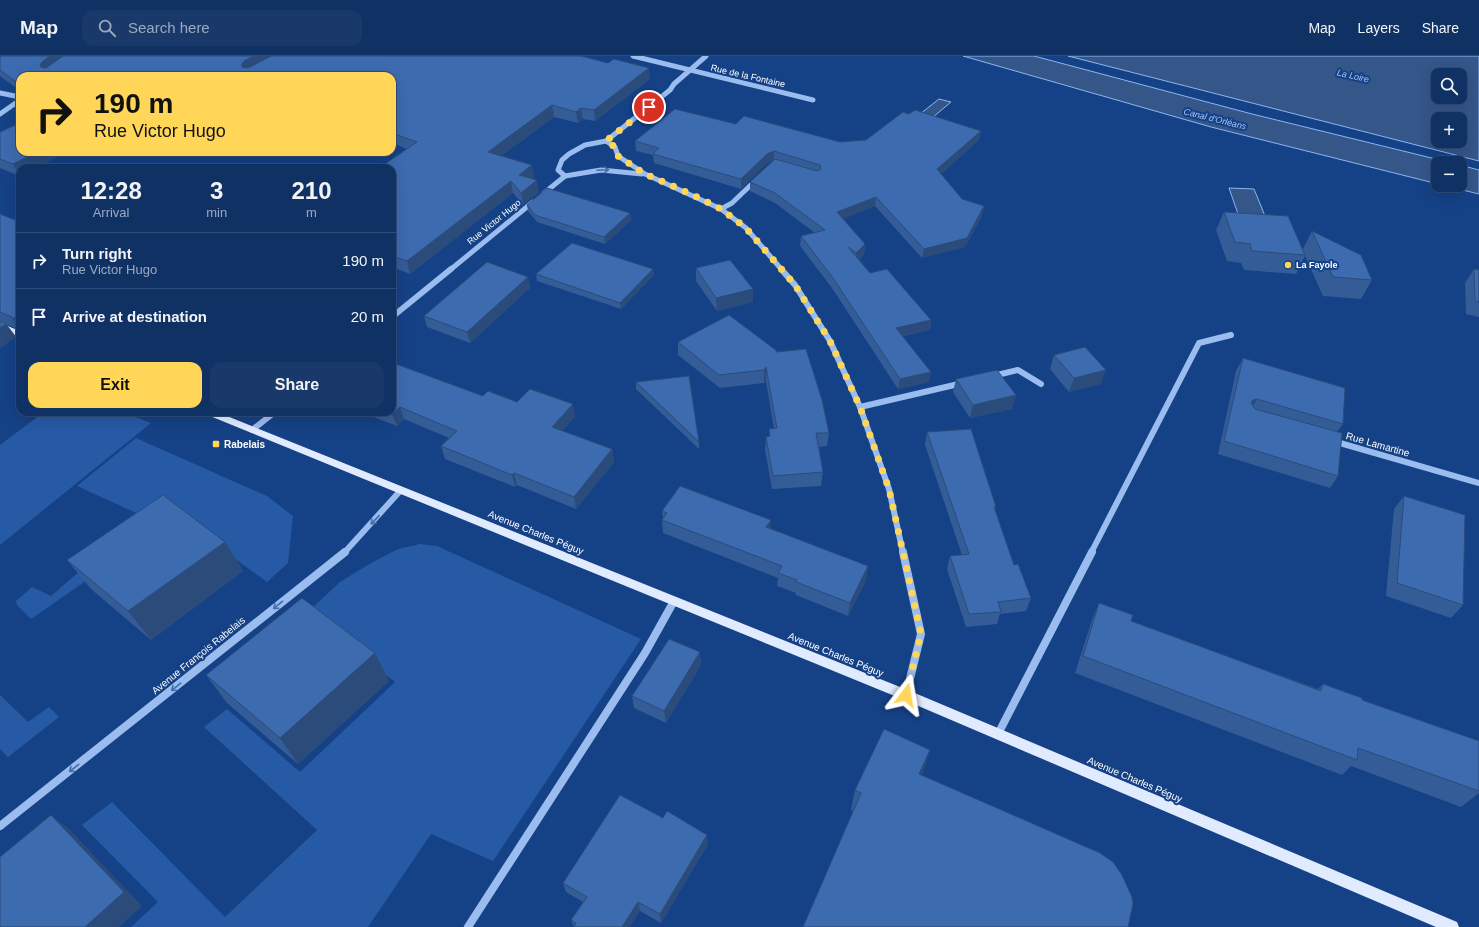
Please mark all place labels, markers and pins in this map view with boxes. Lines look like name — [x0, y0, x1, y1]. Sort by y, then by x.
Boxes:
pin — [632, 90, 666, 124]
marker: La Fayole — [1283, 260, 1293, 270]
place label: La Fayole — [1296, 260, 1338, 270]
marker: Rabelais — [211, 439, 221, 449]
place label: Rabelais — [224, 439, 266, 450]

